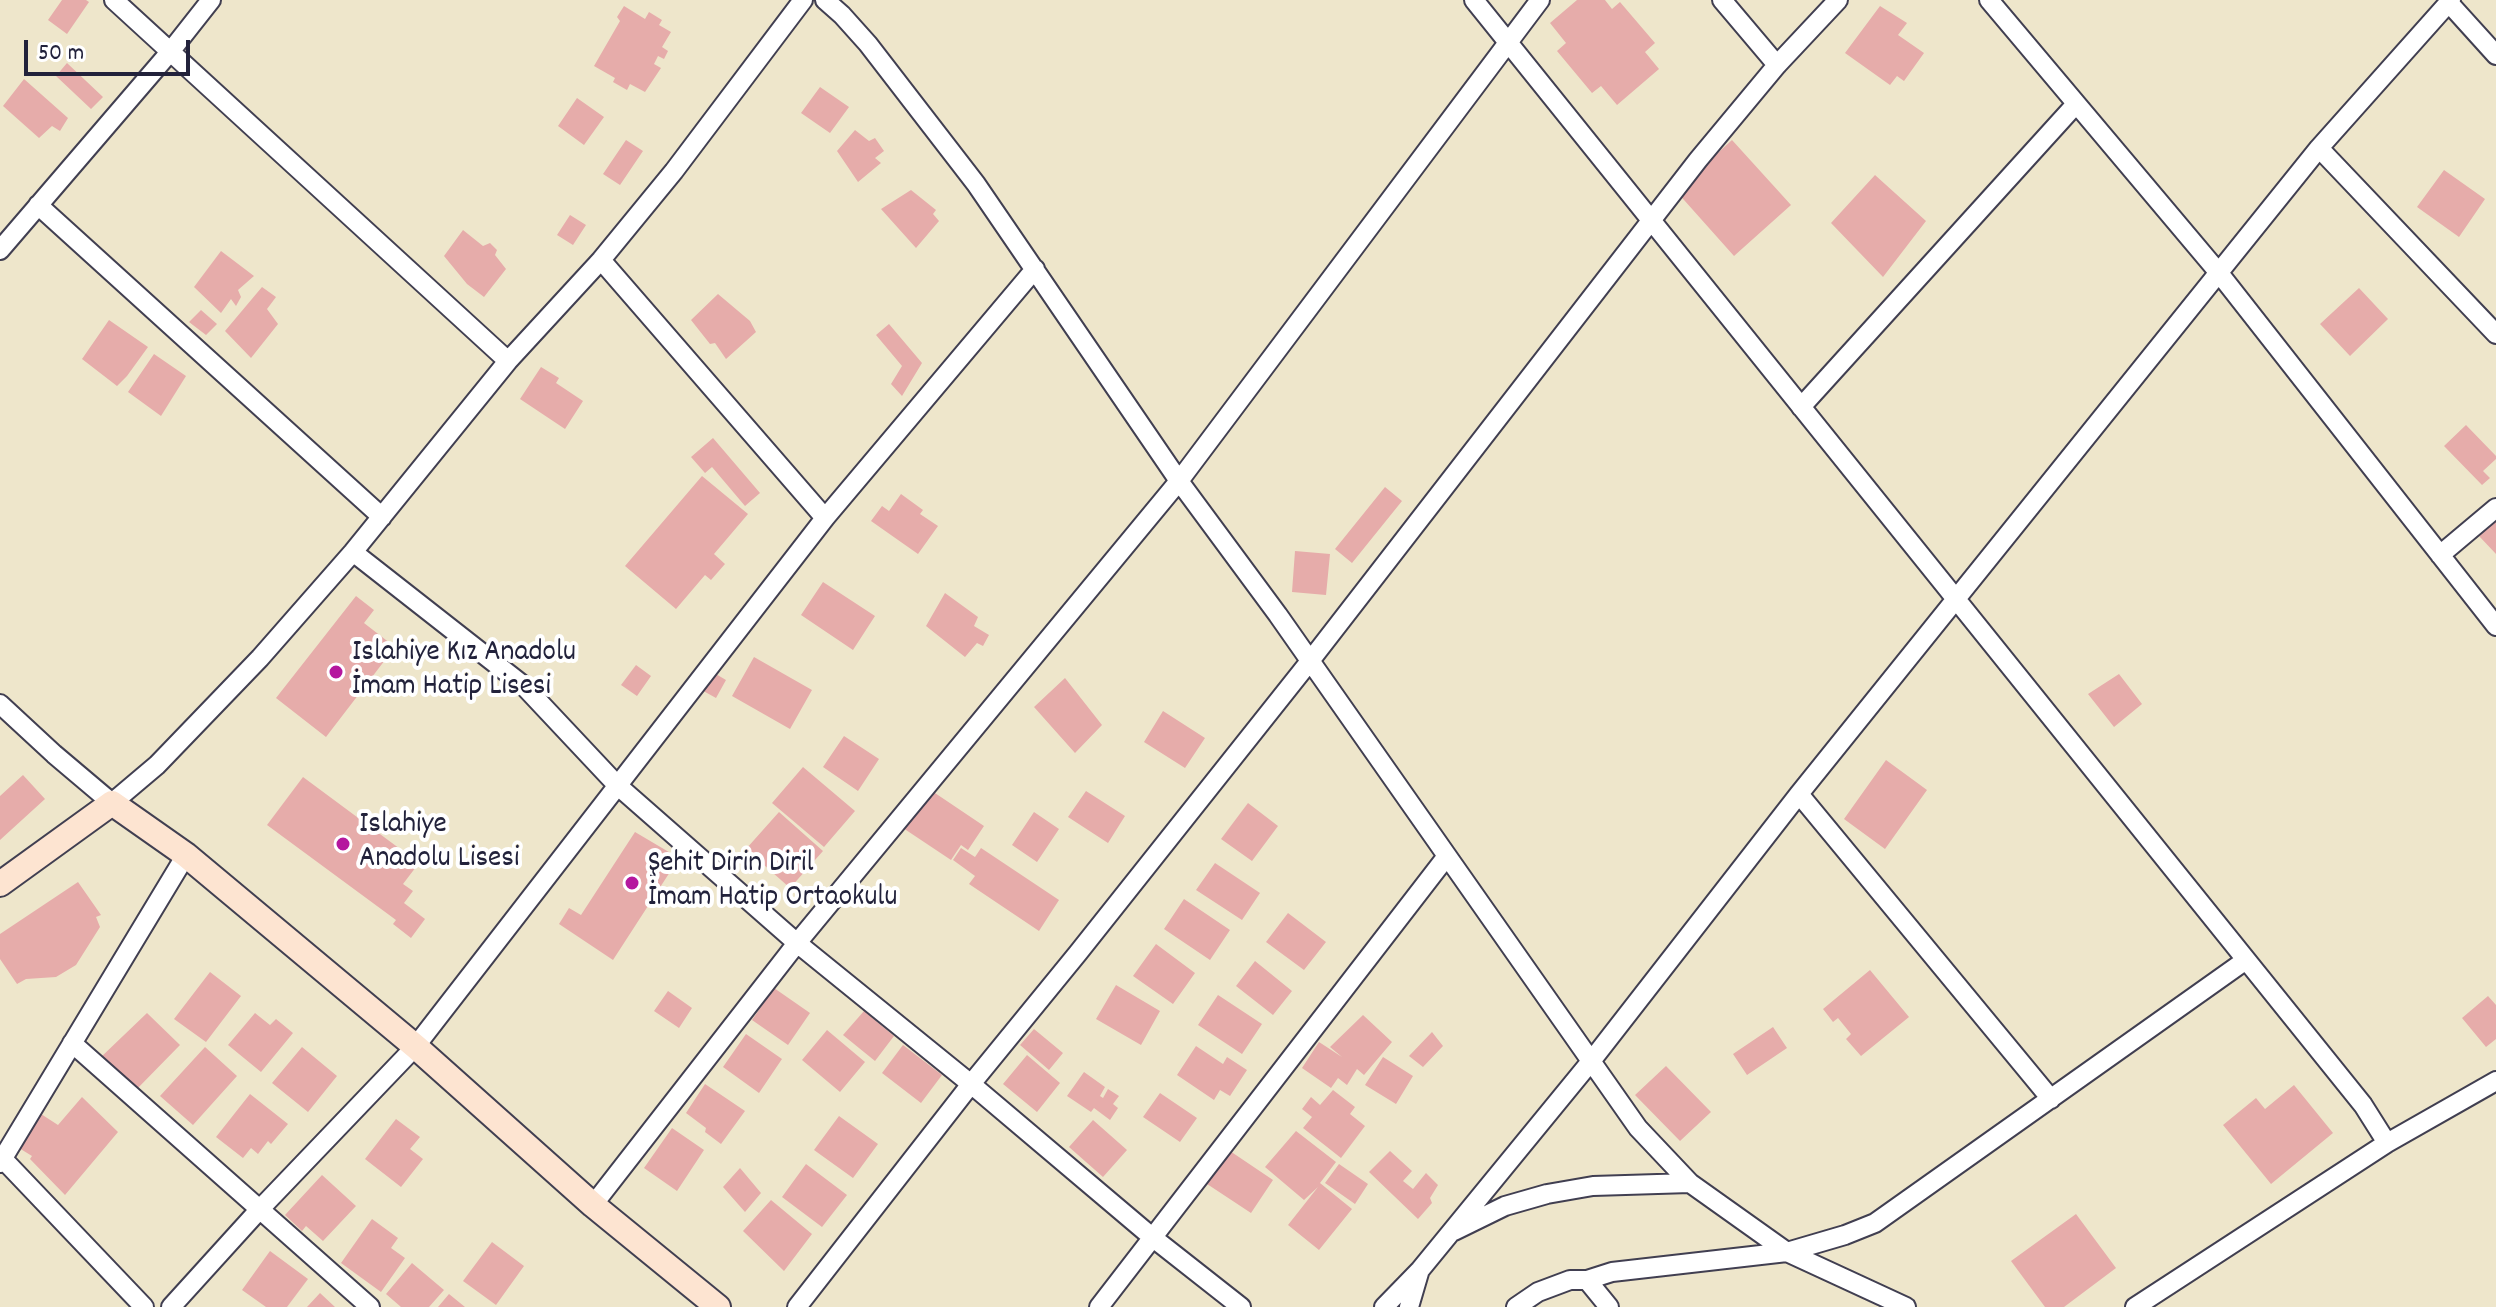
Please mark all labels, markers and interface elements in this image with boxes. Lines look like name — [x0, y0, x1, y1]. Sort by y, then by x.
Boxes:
scale bar — [28, 24, 194, 74]
text: 50 m — [38, 37, 84, 71]
place label: Islahiye Kız Anadolu İmam Hatip Lisesi — [352, 637, 576, 708]
marker: Islahiye Kız Anadolu İmam Hatip Lisesi — [327, 663, 345, 681]
place label: Islahiye Anadolu Lisesi — [359, 809, 519, 880]
marker: Islahiye Anadolu Lisesi — [334, 835, 352, 853]
place label: Şehit Dirin Diril İmam Hatip Ortaokulu — [648, 848, 897, 918]
marker: Şehit Dirin Diril İmam Hatip Ortaokulu — [623, 874, 641, 892]

